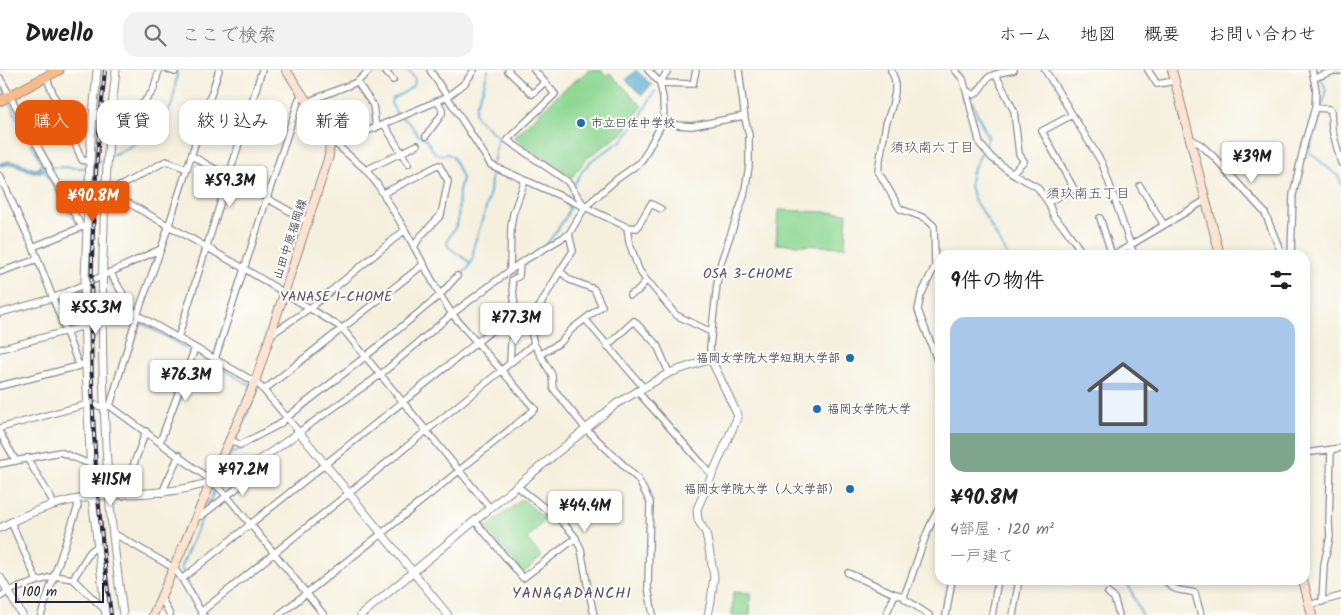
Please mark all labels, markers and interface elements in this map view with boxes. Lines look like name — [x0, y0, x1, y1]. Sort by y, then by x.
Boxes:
search box — [123, 12, 473, 57]
text: Dwello — [25, 15, 93, 54]
icon: search — [141, 21, 169, 49]
text: ここで検索 — [181, 21, 276, 51]
text: ホーム — [999, 21, 1052, 50]
text: 地図 — [1080, 21, 1116, 50]
text: 概要 — [1144, 21, 1180, 50]
text: お問い合わせ — [1208, 21, 1316, 50]
chip: 購入 — [15, 100, 87, 145]
chip: 賃貸 — [97, 100, 169, 145]
chip: 絞り込み — [179, 100, 287, 145]
chip: 新着 — [297, 100, 369, 145]
place label: 市立曰佐中学校 — [591, 114, 675, 133]
marker: 市立曰佐中学校 — [575, 117, 587, 129]
district label: 須玖南六丁目 — [890, 137, 974, 159]
pin: ¥39M — [1222, 142, 1282, 184]
text: ¥39M — [1233, 145, 1271, 170]
pin: ¥59.3M — [189, 166, 271, 208]
text: ¥59.3M — [205, 169, 255, 194]
pin: ¥90.8M — [52, 180, 134, 223]
district label: 須玖南五丁目 — [1046, 183, 1130, 205]
text: ¥90.8M — [67, 184, 119, 209]
street label: 山田中原福岡線 — [268, 196, 312, 282]
district label: OSA 3-CHOME — [703, 263, 794, 285]
text: 9件の物件 — [950, 265, 1045, 298]
icon: filters — [1267, 266, 1295, 294]
district label: YANASE 1-CHOME — [280, 286, 393, 308]
pin: ¥55.3M — [55, 292, 137, 335]
text: ¥55.3M — [71, 296, 121, 321]
pin: ¥77.3M — [475, 302, 557, 345]
text: ¥77.3M — [491, 306, 541, 331]
place label: 福岡女学院大学短期大学部 — [696, 349, 840, 368]
icon: home — [1078, 349, 1168, 439]
marker: 福岡女学院大学短期大学部 — [844, 352, 856, 364]
pin: ¥76.3M — [145, 360, 227, 402]
text: ¥76.3M — [161, 363, 211, 388]
place label: 福岡女学院大学 — [827, 400, 911, 419]
marker: 福岡女学院大学 — [811, 403, 823, 415]
pin: ¥97.2M — [202, 454, 284, 497]
text: ¥97.2M — [218, 458, 268, 483]
pin: ¥115M — [76, 464, 146, 507]
text: ¥115M — [91, 468, 131, 493]
place label: 福岡女学院大学（人文学部） — [684, 480, 840, 499]
text: ¥90.8M — [950, 482, 1018, 515]
marker: 福岡女学院大学（人文学部） — [844, 483, 856, 495]
pin: ¥44.4M — [544, 490, 626, 533]
text: ¥44.4M — [559, 494, 611, 519]
text: 4部屋 · 120 m² — [950, 517, 1054, 542]
text: 一戸建て — [950, 544, 1014, 569]
scale bar — [15, 580, 104, 603]
text: 100 m — [22, 581, 57, 603]
district label: YANAGADANCHI — [512, 582, 632, 606]

